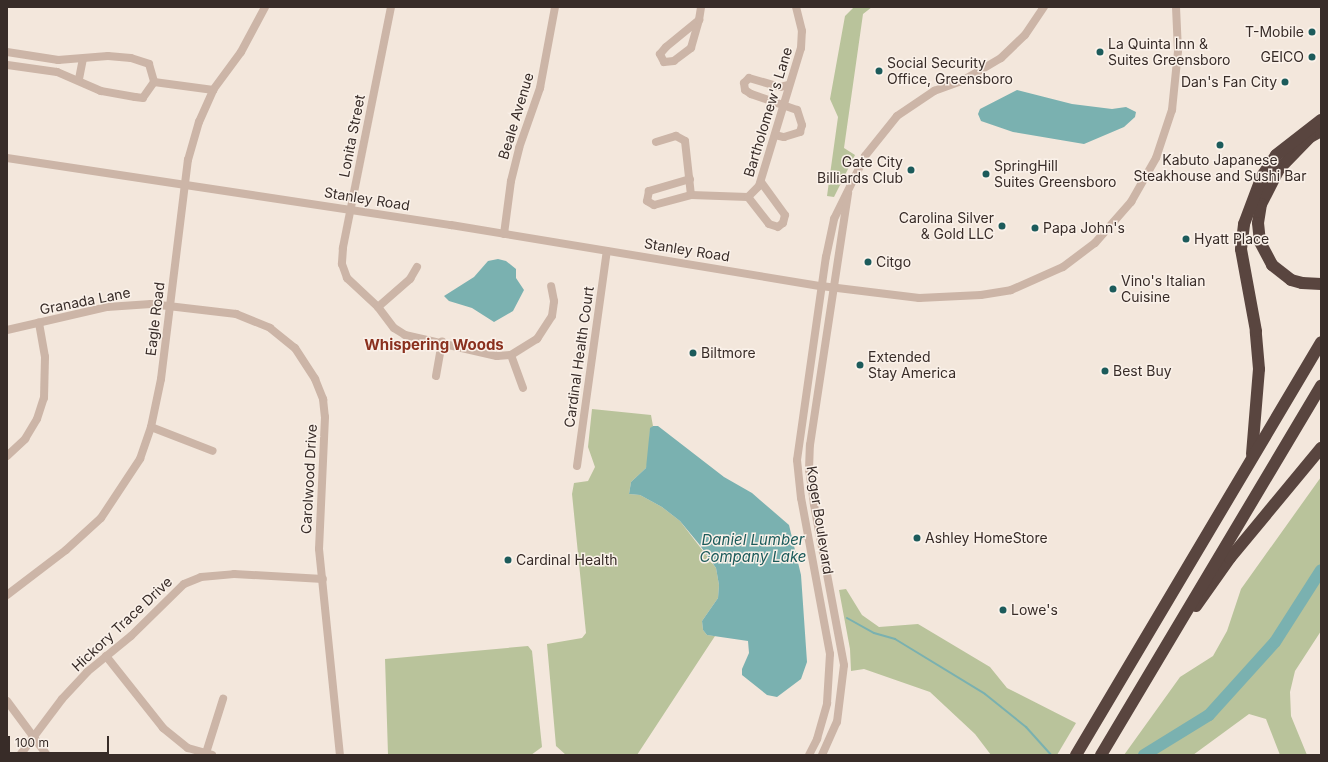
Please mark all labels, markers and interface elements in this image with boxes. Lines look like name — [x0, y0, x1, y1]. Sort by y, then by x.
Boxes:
place label: T-Mobile — [1245, 24, 1304, 40]
marker: T-Mobile — [1307, 27, 1317, 37]
place label: La Quinta Inn & Suites Greensboro — [1108, 36, 1230, 68]
street label: Bartholomew's Lane — [740, 45, 796, 179]
marker: La Quinta Inn & Suites Greensboro — [1095, 47, 1105, 57]
place label: GEICO — [1260, 49, 1304, 65]
marker: GEICO — [1307, 52, 1317, 62]
place label: Social Security Office, Greensboro — [887, 55, 1013, 88]
marker: Social Security Office, Greensboro — [874, 66, 884, 76]
street label: Beale Avenue — [495, 71, 537, 161]
place label: Dan's Fan City — [1181, 74, 1277, 90]
marker: Dan's Fan City — [1280, 77, 1290, 87]
street label: Lonita Street — [336, 93, 368, 179]
marker: Kabuto Japanese Steakhouse and Sushi Bar — [1215, 140, 1225, 150]
place label: Kabuto Japanese Steakhouse and Sushi Bar — [1134, 152, 1306, 184]
place label: Gate City Billiards Club — [817, 154, 903, 186]
place label: SpringHill Suites Greensboro — [994, 158, 1116, 190]
marker: Gate City Billiards Club — [906, 165, 916, 175]
marker: SpringHill Suites Greensboro — [981, 169, 991, 179]
street label: Stanley Road — [323, 184, 411, 214]
place label: Carolina Silver & Gold LLC — [899, 210, 994, 242]
place label: Papa John's — [1043, 220, 1125, 236]
marker: Carolina Silver & Gold LLC — [997, 221, 1007, 231]
marker: Papa John's — [1030, 223, 1040, 233]
place label: Hyatt Place — [1194, 231, 1269, 247]
marker: Hyatt Place — [1181, 234, 1191, 244]
street label: Stanley Road — [643, 235, 731, 265]
place label: Citgo — [876, 254, 911, 270]
marker: Citgo — [863, 257, 873, 267]
place label: Vino's Italian Cuisine — [1121, 273, 1205, 306]
street label: Eagle Road — [142, 281, 168, 357]
street label: Granada Lane — [38, 284, 132, 318]
marker: Vino's Italian Cuisine — [1108, 284, 1118, 294]
street label: Cardinal Health Court — [561, 285, 597, 429]
district label: Whispering Woods — [364, 336, 504, 354]
place label: Biltmore — [701, 345, 756, 361]
marker: Biltmore — [688, 348, 698, 358]
place label: Extended Stay America — [868, 349, 956, 382]
marker: Extended Stay America — [855, 360, 865, 370]
place label: Best Buy — [1113, 363, 1172, 379]
marker: Best Buy — [1100, 366, 1110, 376]
street label: Carolwood Drive — [298, 424, 320, 534]
street label: Koger Boulevard — [803, 465, 837, 575]
water label: Daniel Lumber Company Lake — [699, 530, 807, 565]
place label: Ashley HomeStore — [925, 530, 1048, 546]
marker: Ashley HomeStore — [912, 533, 922, 543]
place label: Cardinal Health — [516, 552, 618, 568]
marker: Cardinal Health — [503, 555, 513, 565]
street label: Hickory Trace Drive — [68, 573, 176, 675]
place label: Lowe's — [1011, 602, 1058, 618]
marker: Lowe's — [998, 605, 1008, 615]
scale bar — [10, 728, 111, 754]
text: 100 m — [15, 735, 49, 750]

